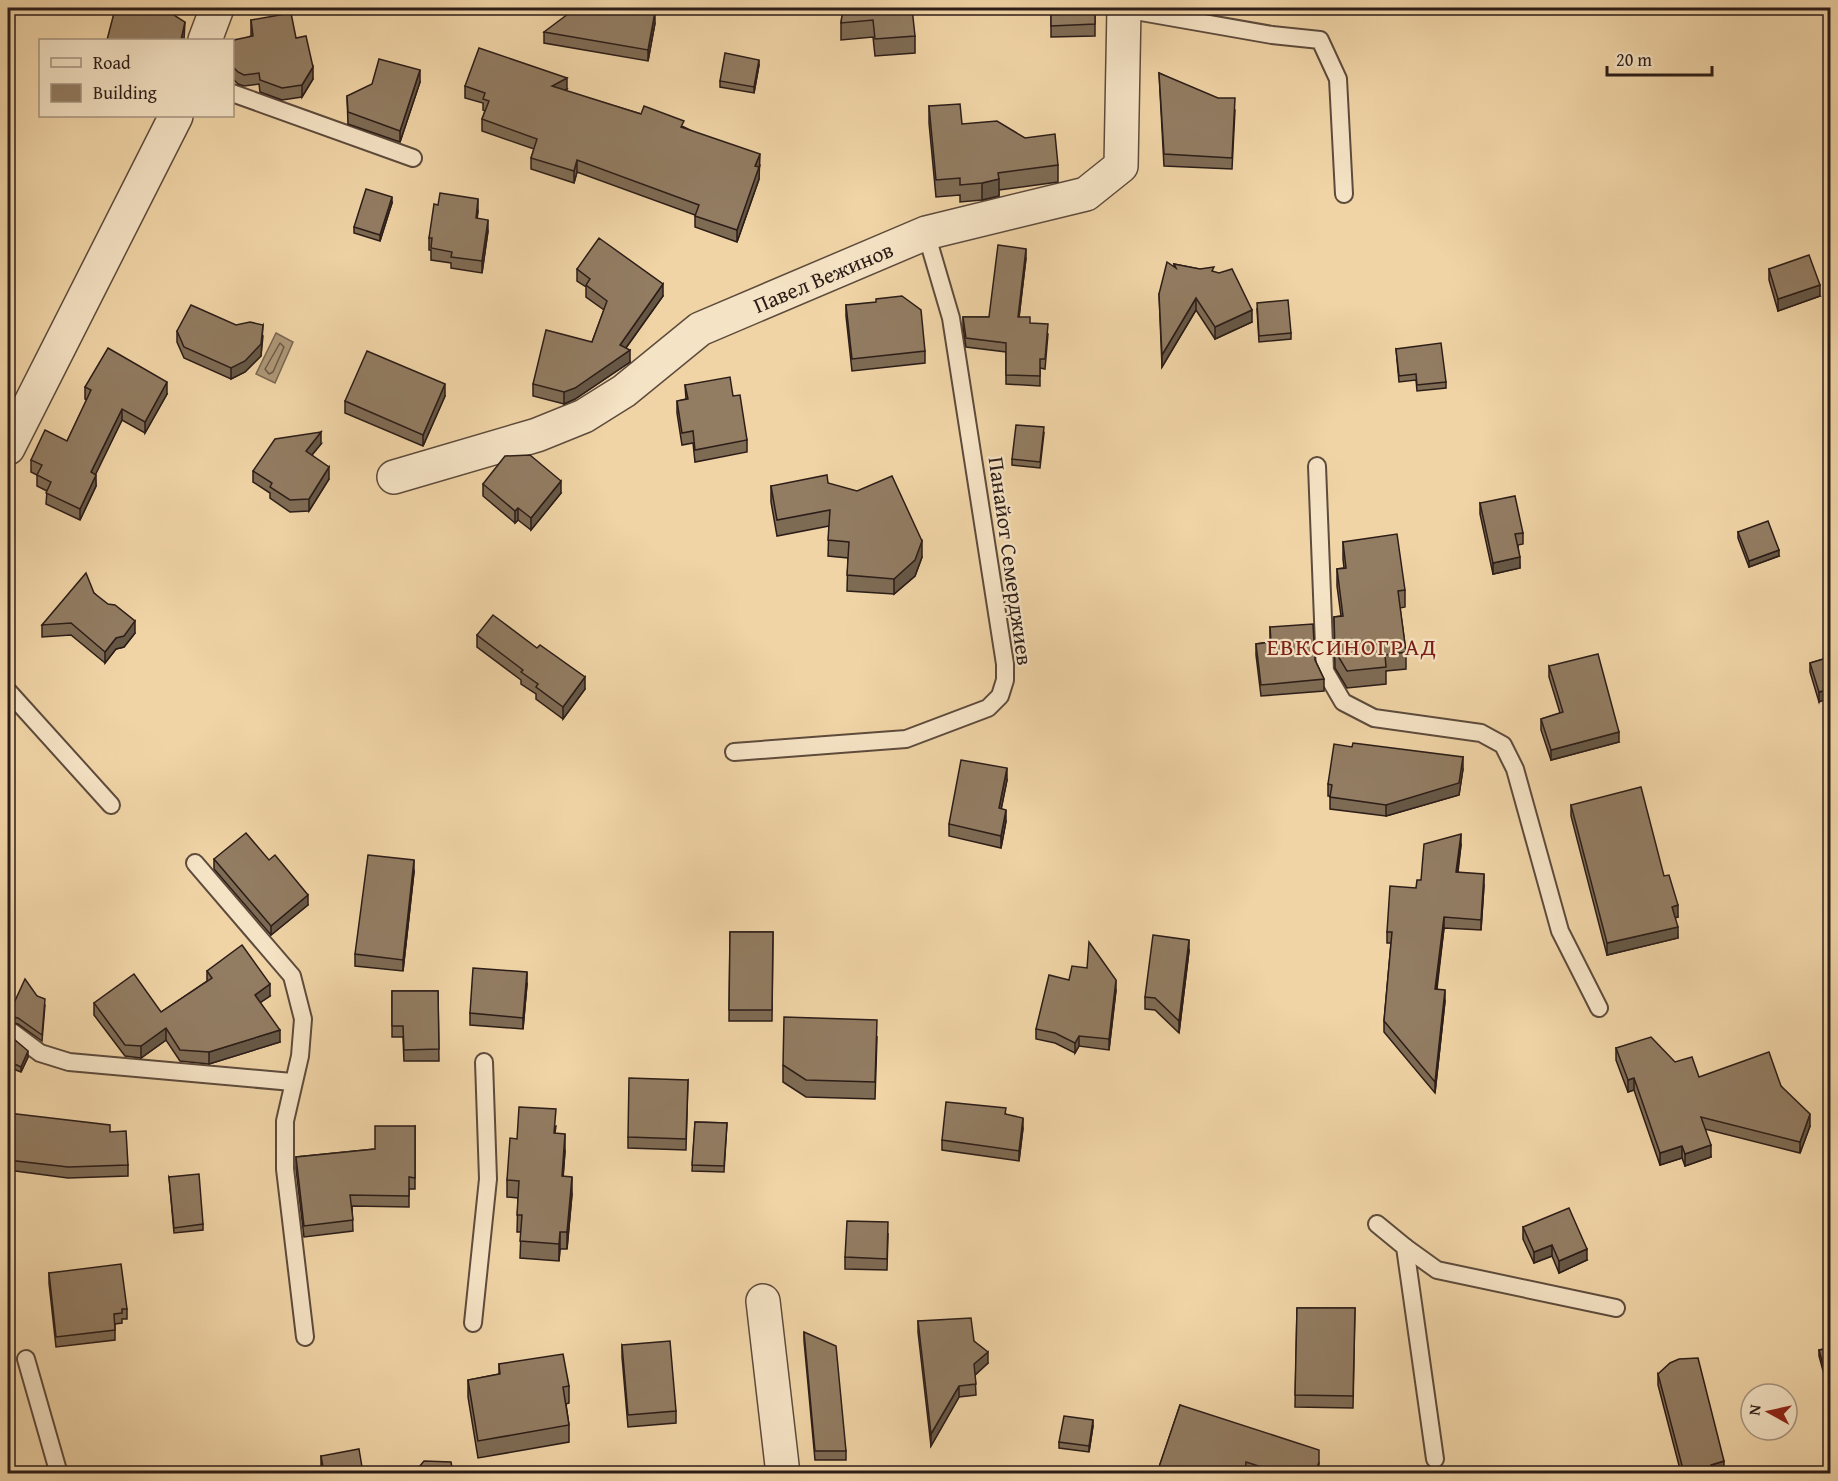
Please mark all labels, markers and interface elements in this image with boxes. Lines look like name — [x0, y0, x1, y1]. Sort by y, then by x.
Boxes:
legend — [39, 39, 234, 117]
scale bar — [1607, 39, 1712, 77]
text: 20 m — [1616, 46, 1652, 73]
text: Road — [93, 49, 131, 76]
text: Building — [93, 79, 157, 106]
street label: Павел Вежинов — [748, 233, 898, 321]
street label: Панайот Семерджиев — [981, 455, 1041, 667]
district label: ЕВКСИНОГРАД — [1266, 629, 1438, 664]
north arrow — [1739, 1382, 1799, 1442]
text: N — [1742, 1403, 1767, 1417]

